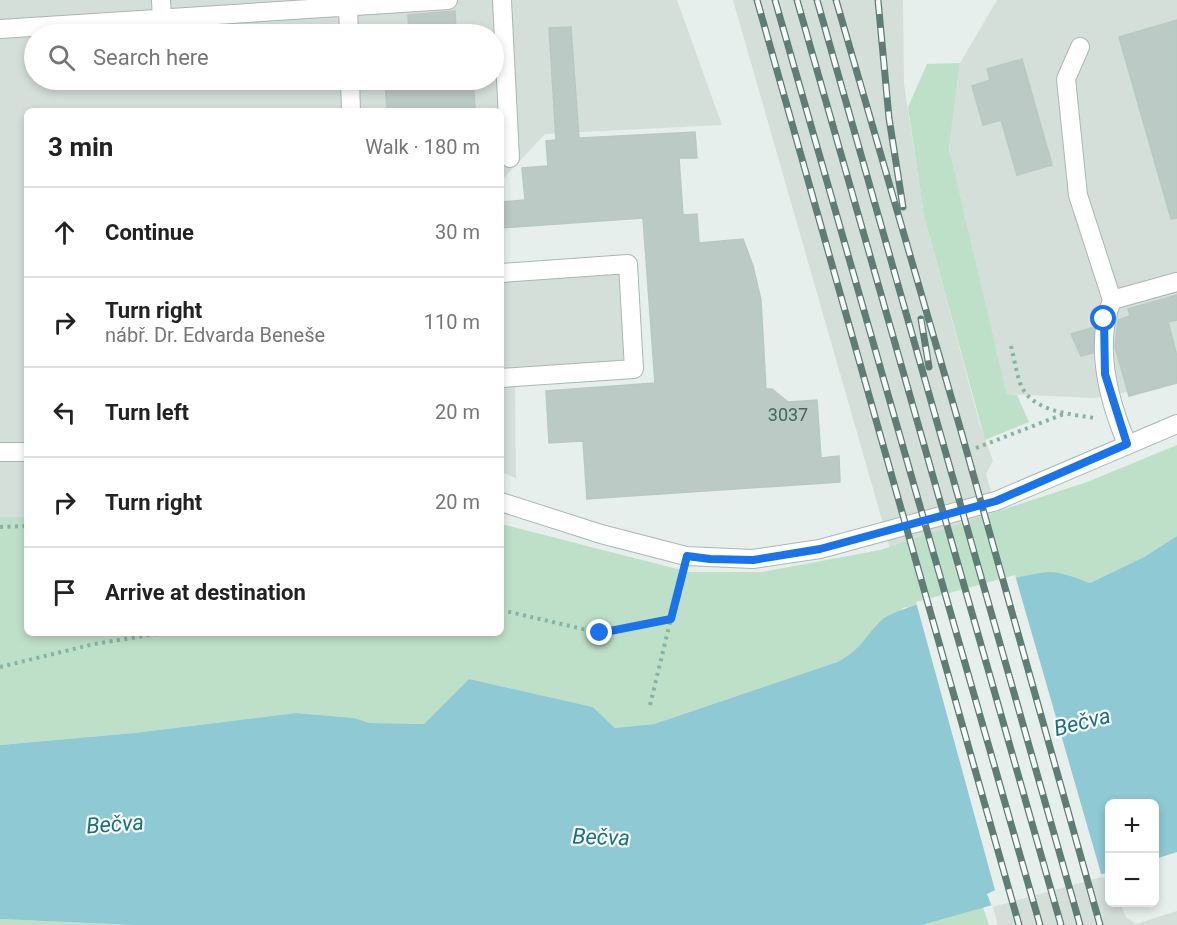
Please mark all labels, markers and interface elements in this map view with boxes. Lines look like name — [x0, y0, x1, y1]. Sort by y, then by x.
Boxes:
search box — [24, 24, 504, 90]
icon: search — [45, 41, 78, 74]
text: Search here — [93, 45, 209, 70]
text: 3 min — [48, 132, 113, 162]
text: Walk · 180 m — [365, 135, 480, 159]
icon: ahead — [48, 216, 81, 249]
text: Continue — [105, 220, 194, 245]
text: 30 m — [435, 220, 480, 244]
text: Turn right — [105, 298, 202, 323]
route start — [1090, 305, 1116, 331]
icon: right — [48, 306, 81, 339]
text: 110 m — [424, 310, 480, 334]
text: nábř. Dr. Edvarda Beneše — [105, 323, 325, 347]
icon: left — [48, 396, 81, 429]
text: Turn left — [105, 400, 189, 425]
text: 20 m — [435, 400, 480, 424]
house number: 3037 — [768, 404, 808, 425]
icon: right — [48, 486, 81, 519]
text: Turn right — [105, 490, 202, 515]
text: 20 m — [435, 490, 480, 514]
icon: arrive — [48, 576, 81, 609]
text: Arrive at destination — [105, 580, 306, 605]
route end — [586, 619, 612, 645]
water label: Bečva — [1051, 703, 1113, 741]
map controls — [1105, 799, 1159, 907]
button: + — [1105, 799, 1159, 853]
water label: Bečva — [85, 810, 145, 838]
water label: Bečva — [572, 824, 630, 850]
button: − — [1105, 853, 1159, 907]

